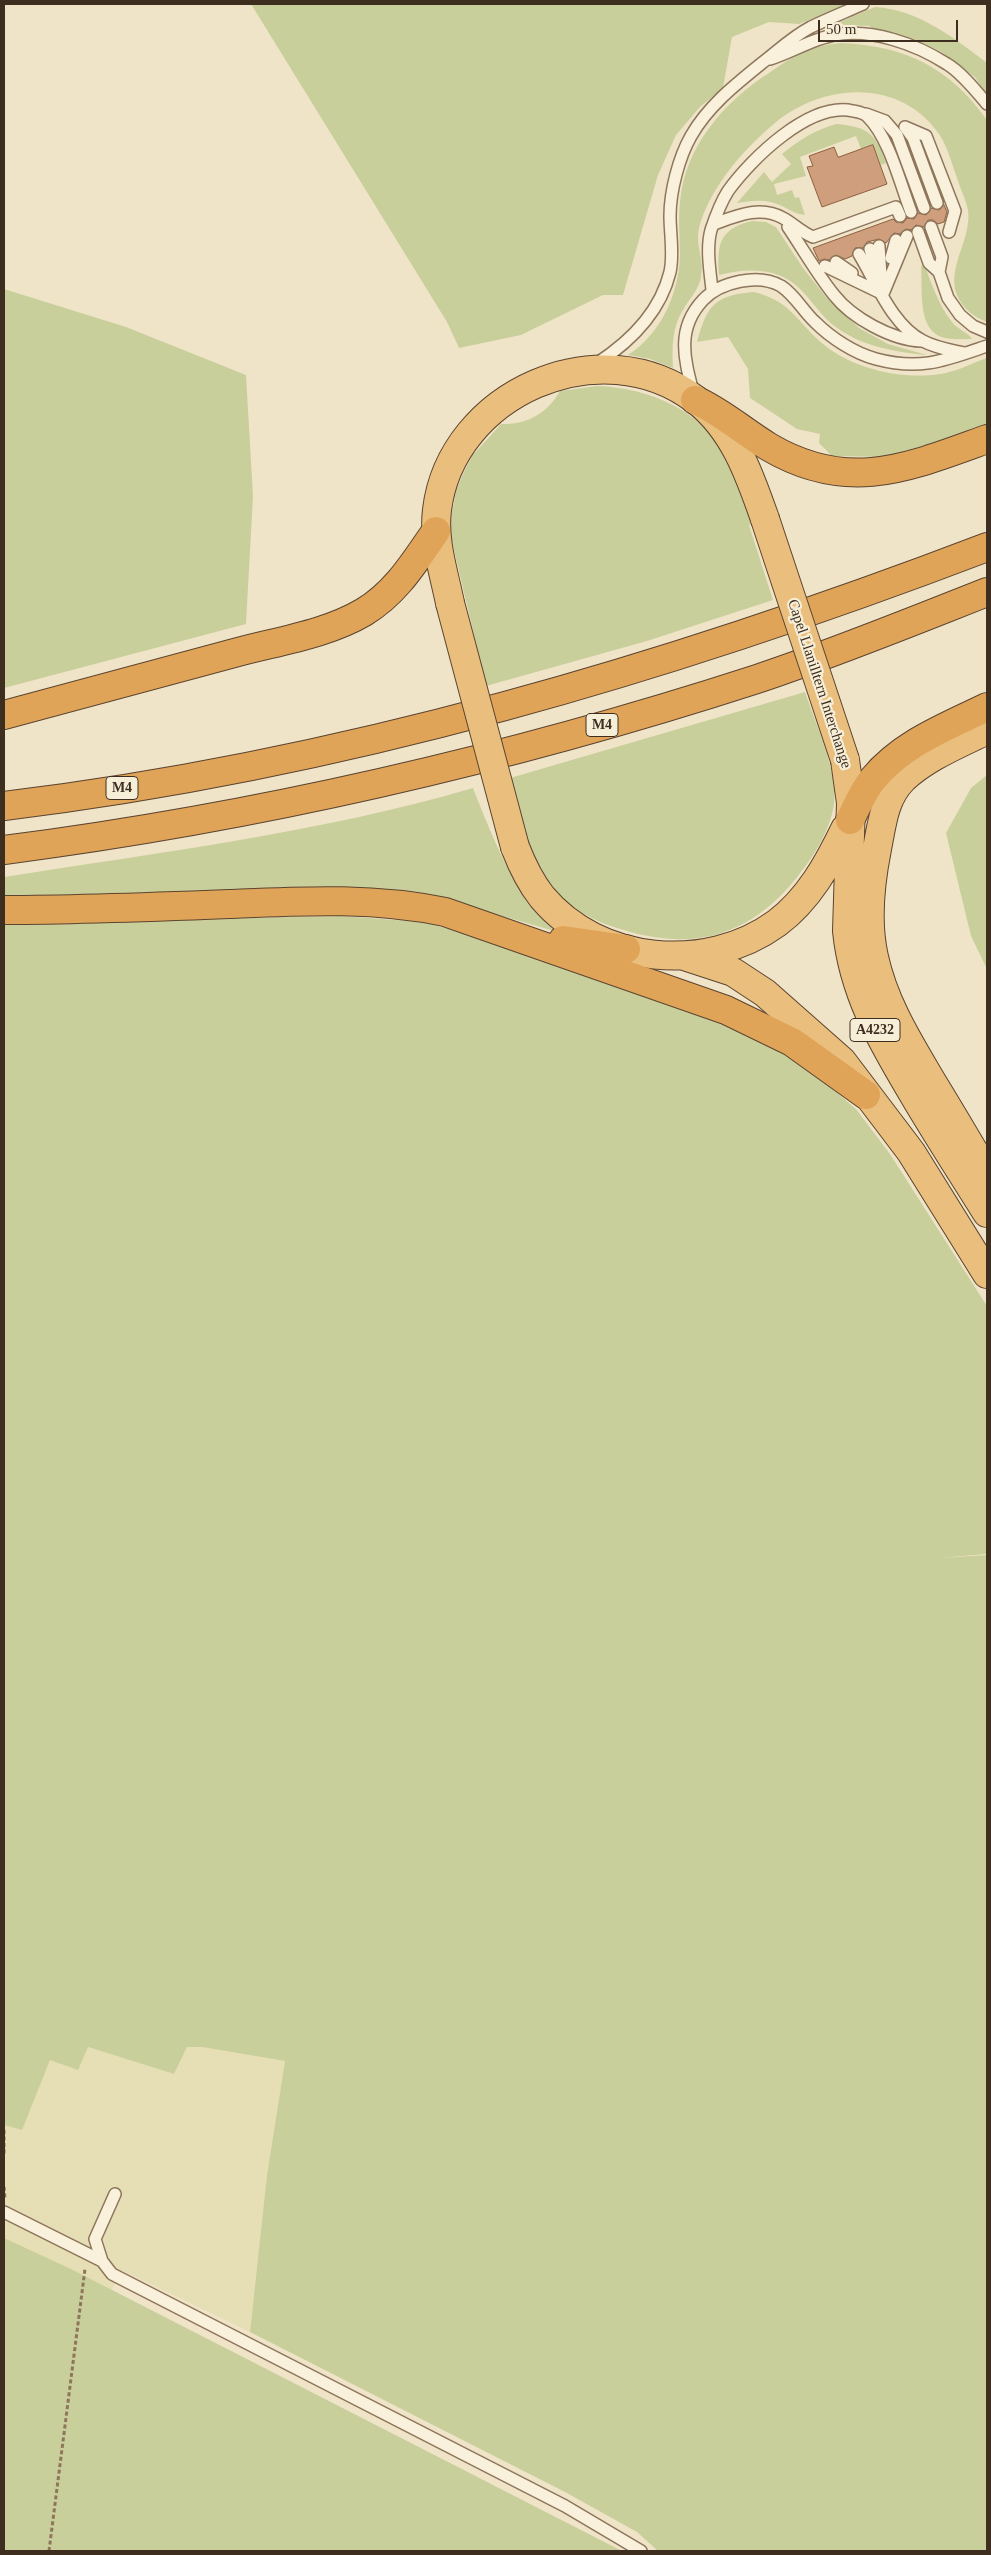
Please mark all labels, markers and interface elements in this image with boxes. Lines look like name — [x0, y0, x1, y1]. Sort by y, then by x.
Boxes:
scale bar — [821, 10, 961, 42]
text: 50 m — [826, 21, 856, 37]
street label: Capel Llanilltern Interchange — [783, 597, 855, 771]
road number: M4 — [586, 714, 618, 736]
road number: M4 — [106, 776, 138, 800]
road number: A4232 — [850, 1018, 900, 1042]

